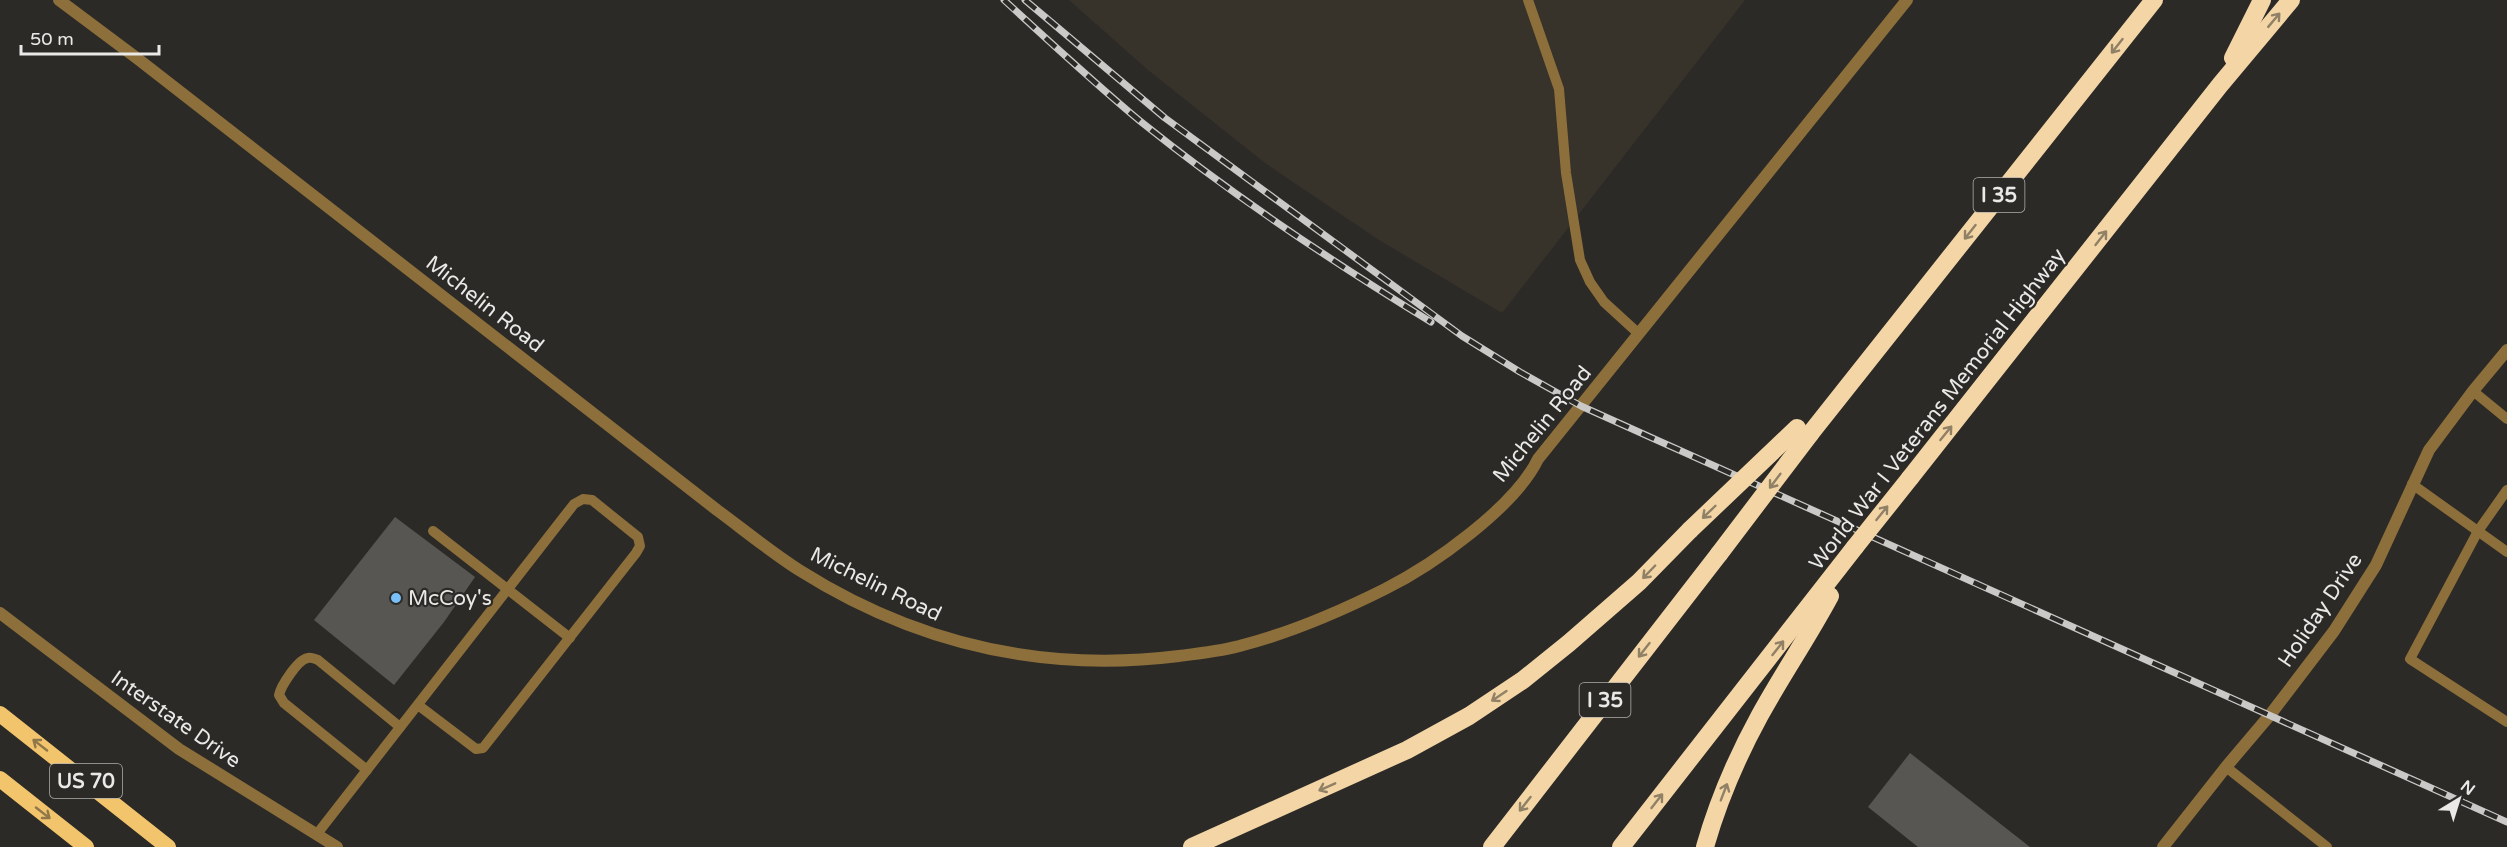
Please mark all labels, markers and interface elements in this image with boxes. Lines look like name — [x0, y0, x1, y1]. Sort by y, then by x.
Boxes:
one-way arrow — [2268, 12, 2281, 28]
scale bar — [21, 18, 159, 56]
text: 50 m — [30, 28, 74, 50]
one-way arrow — [2111, 38, 2124, 54]
road number: I 35 — [1974, 178, 2024, 212]
one-way arrow — [1964, 223, 1977, 239]
one-way arrow — [2094, 231, 2107, 247]
street label: World War I Veterans Memorial Highway — [1804, 244, 2071, 575]
street label: Michelin Road — [421, 251, 549, 358]
street label: Michelin Road — [1488, 361, 1597, 488]
one-way arrow — [1940, 425, 1953, 441]
one-way arrow — [1768, 472, 1781, 488]
one-way arrow — [1702, 505, 1717, 519]
one-way arrow — [1876, 505, 1889, 521]
street label: Michelin Road — [806, 542, 945, 627]
street label: Holiday Drive — [2273, 548, 2368, 672]
one-way arrow — [1642, 564, 1657, 579]
place label: McCoy's — [408, 586, 492, 611]
marker: McCoy's — [389, 591, 403, 605]
one-way arrow — [1771, 640, 1784, 656]
one-way arrow — [1638, 642, 1651, 658]
street label: Interstate Drive — [106, 665, 245, 773]
road number: I 35 — [1580, 683, 1630, 717]
one-way arrow — [1492, 690, 1508, 702]
one-way arrow — [32, 739, 48, 752]
road number: US 70 — [50, 764, 122, 798]
north arrow — [2429, 769, 2489, 829]
text: N — [2456, 776, 2479, 800]
one-way arrow — [1319, 782, 1337, 793]
one-way arrow — [1719, 783, 1730, 801]
one-way arrow — [1651, 793, 1664, 809]
one-way arrow — [1519, 796, 1532, 812]
one-way arrow — [35, 807, 51, 820]

